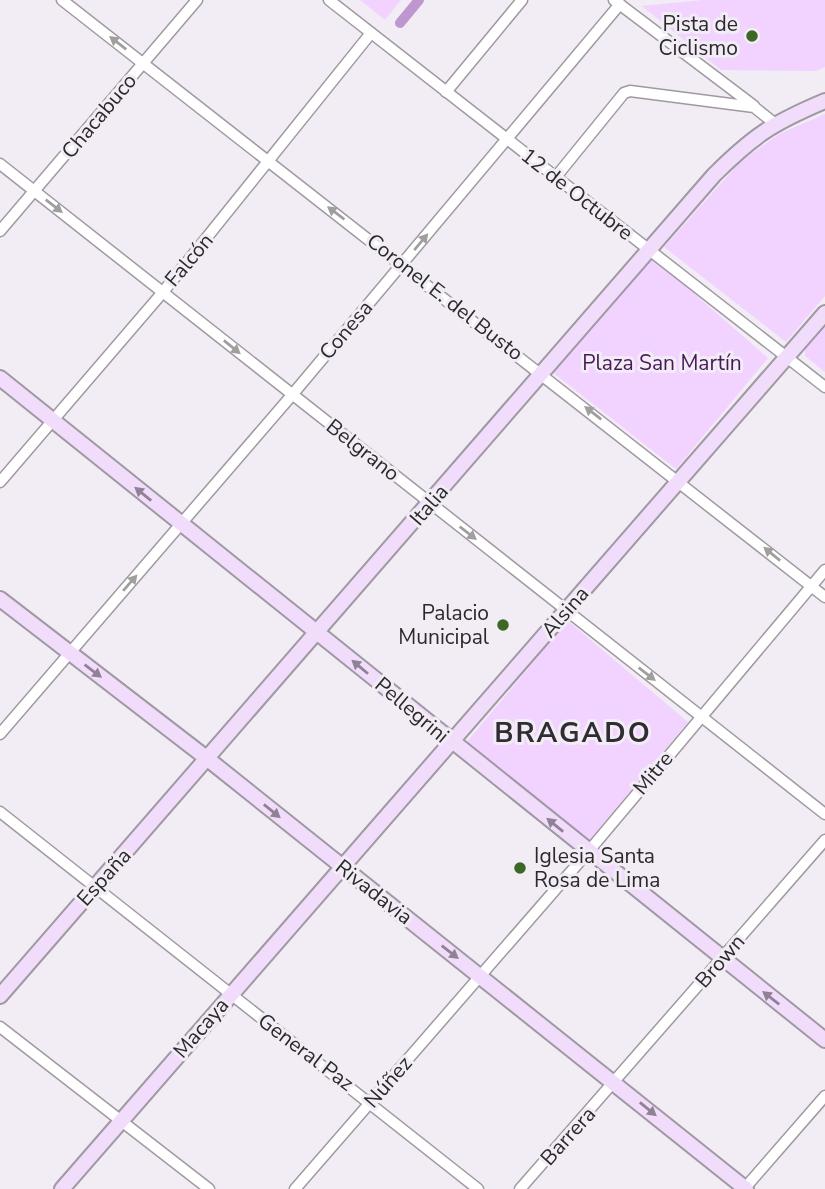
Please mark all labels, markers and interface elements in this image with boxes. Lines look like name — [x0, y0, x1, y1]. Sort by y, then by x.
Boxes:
place label: Pista de Ciclismo — [658, 10, 738, 62]
marker: Pista de Ciclismo — [744, 28, 760, 44]
one-way arrow — [110, 36, 128, 51]
street label: Chacabuco — [55, 67, 143, 165]
street label: 12 de Octubre — [515, 141, 639, 247]
one-way arrow — [44, 198, 62, 213]
one-way arrow — [328, 206, 346, 221]
street label: Falcón — [159, 227, 219, 293]
street label: Coronel E. del Busto — [361, 227, 529, 367]
one-way arrow — [413, 233, 428, 251]
street label: Conesa — [313, 294, 379, 366]
one-way arrow — [223, 339, 241, 354]
park label: Plaza San Martín — [582, 349, 742, 377]
one-way arrow — [585, 406, 603, 421]
street label: Belgrano — [321, 413, 405, 487]
street label: Italia — [403, 478, 455, 532]
one-way arrow — [135, 487, 153, 502]
one-way arrow — [459, 526, 477, 541]
one-way arrow — [763, 547, 781, 562]
one-way arrow — [122, 574, 138, 592]
street label: Alsina — [535, 580, 595, 644]
place label: Palacio Municipal — [398, 599, 490, 651]
marker: Palacio Municipal — [495, 617, 511, 633]
one-way arrow — [351, 659, 369, 674]
one-way arrow — [83, 663, 101, 678]
one-way arrow — [638, 667, 656, 682]
street label: Pellegrini — [369, 671, 455, 749]
district label: BRAGADO — [494, 714, 652, 752]
street label: Mitre — [627, 745, 679, 801]
one-way arrow — [263, 803, 281, 817]
one-way arrow — [547, 818, 565, 833]
street label: España — [71, 842, 137, 912]
place label: Iglesia Santa Rosa de Lima — [534, 842, 660, 894]
street label: Rivadavia — [330, 853, 418, 931]
marker: Iglesia Santa Rosa de Lima — [512, 860, 528, 876]
street label: Brown — [689, 928, 751, 994]
one-way arrow — [442, 944, 459, 959]
one-way arrow — [763, 991, 780, 1006]
street label: Macaya — [167, 992, 235, 1064]
street label: General Paz — [252, 1007, 360, 1097]
street label: Núñez — [358, 1050, 418, 1114]
street label: Barrera — [534, 1101, 602, 1171]
one-way arrow — [638, 1101, 656, 1116]

